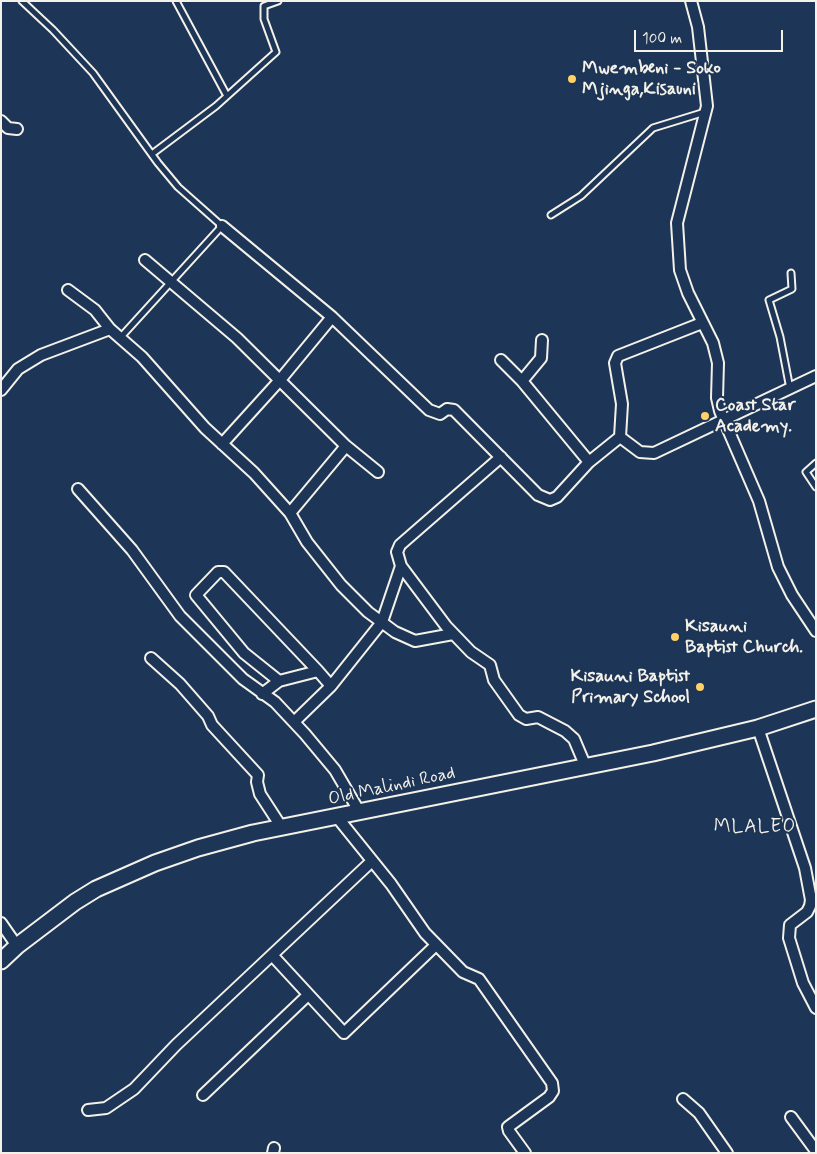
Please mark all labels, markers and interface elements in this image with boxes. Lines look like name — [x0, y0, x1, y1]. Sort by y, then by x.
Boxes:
scale bar — [637, 20, 786, 52]
text: 100 m — [642, 29, 682, 49]
place label: Mwembeni - Soko Mjinga,Kisauni — [582, 58, 721, 100]
marker: Mwembeni - Soko Mjinga,Kisauni — [566, 73, 578, 85]
place label: Coast Star Academy. — [715, 395, 796, 438]
marker: Coast Star Academy. — [699, 410, 711, 422]
place label: Kisauni Baptist Church. — [685, 616, 803, 659]
marker: Kisauni Baptist Church. — [669, 631, 681, 643]
place label: Kisauni Baptist Primary School — [570, 666, 690, 709]
marker: Kisauni Baptist Primary School — [694, 681, 706, 693]
street label: Old Malindi Road — [327, 763, 457, 811]
district label: MLALEO — [714, 817, 796, 839]

